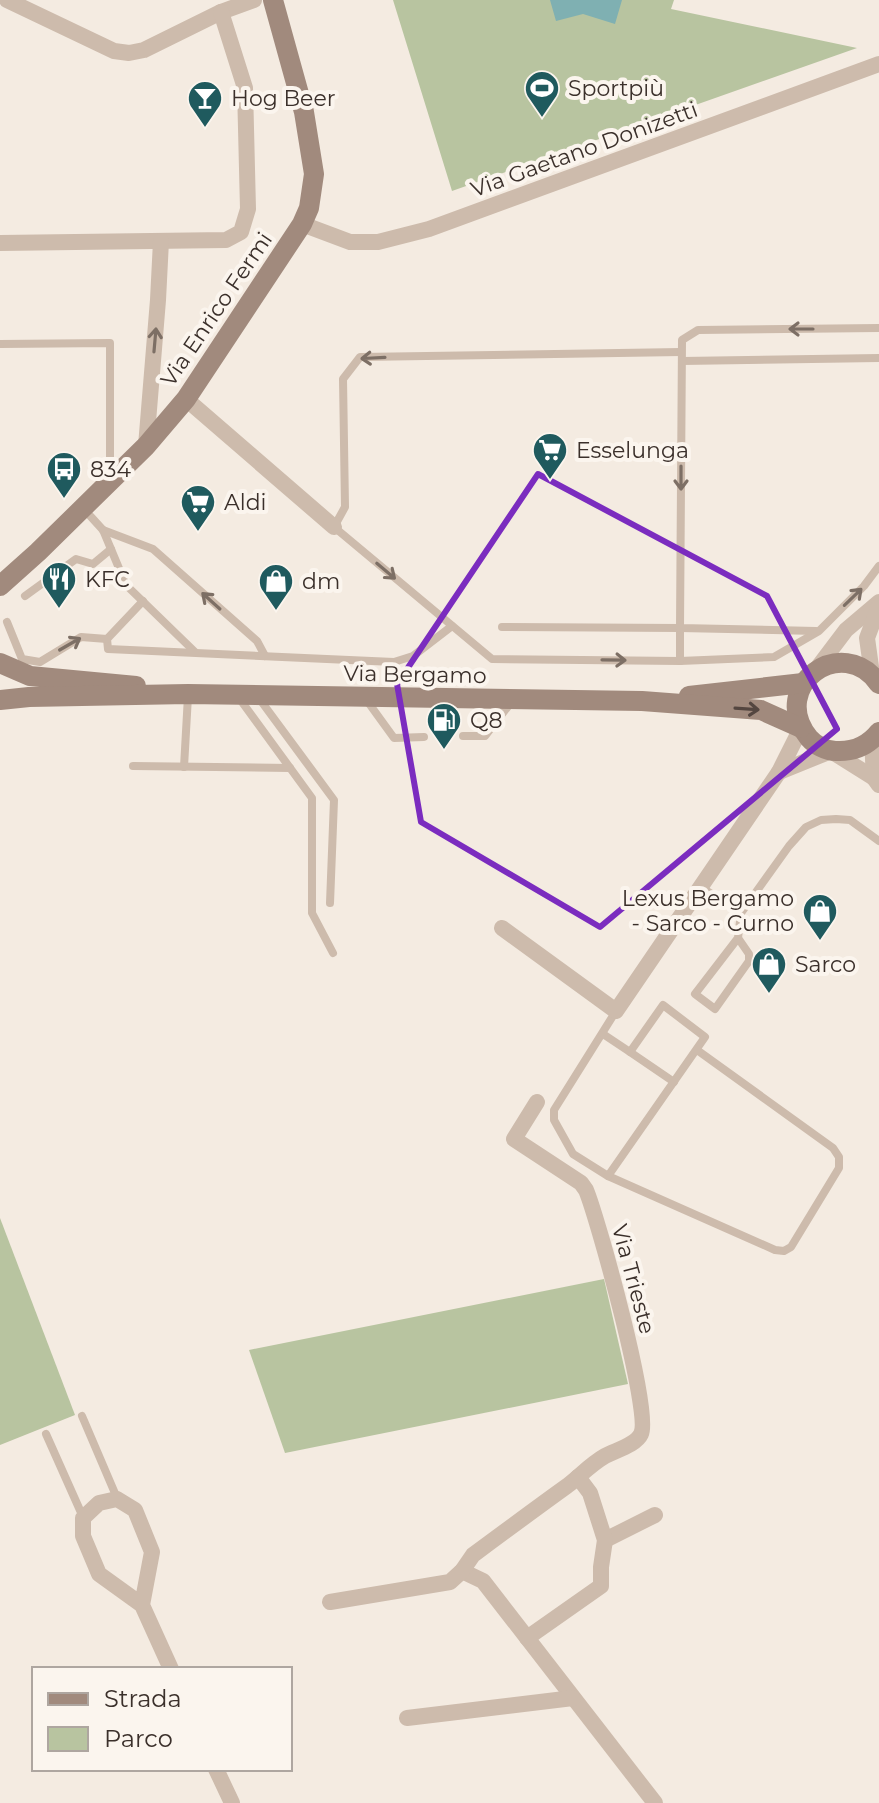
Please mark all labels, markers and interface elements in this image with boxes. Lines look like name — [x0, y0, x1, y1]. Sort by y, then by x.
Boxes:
sports icon: Sportpiù — [523, 69, 561, 119]
place label: Sportpiù — [568, 75, 664, 102]
bar icon: Hog Beer — [186, 79, 224, 129]
place label: Hog Beer — [231, 85, 336, 112]
street label: Via Gaetano Donizetti — [467, 96, 701, 203]
street label: Via Enrico Fermi — [155, 227, 278, 392]
one-way arrow — [788, 321, 815, 337]
one-way arrow — [148, 327, 163, 354]
one-way arrow — [360, 351, 387, 366]
supermarket icon: Esselunga — [531, 431, 569, 481]
place label: Esselunga — [576, 437, 689, 464]
bus stop icon: 834 — [45, 450, 83, 500]
place label: 834 — [90, 456, 131, 483]
one-way arrow — [673, 464, 689, 491]
supermarket icon: Aldi — [179, 483, 217, 533]
place label: Aldi — [224, 489, 267, 516]
restaurant icon: KFC — [40, 560, 78, 610]
shop icon: dm — [257, 562, 295, 612]
one-way arrow — [376, 562, 396, 580]
place label: KFC — [85, 566, 130, 593]
place label: dm — [302, 568, 340, 595]
one-way arrow — [843, 588, 862, 607]
one-way arrow — [201, 591, 221, 610]
one-way arrow — [58, 636, 81, 652]
one-way arrow — [600, 652, 627, 668]
street label: Via Bergamo — [343, 660, 487, 689]
fuel station icon: Q8 — [425, 701, 463, 751]
one-way arrow — [733, 702, 760, 717]
place label: Q8 — [470, 707, 503, 734]
place label: Lexus Bergamo - Sarco - Curno — [622, 885, 794, 937]
shop icon: Lexus Bergamo - Sarco - Curno — [801, 892, 839, 942]
shop icon: Sarco — [750, 945, 788, 995]
place label: Sarco — [795, 951, 856, 978]
street label: Via Trieste — [606, 1221, 661, 1337]
legend — [32, 1667, 292, 1771]
text: Strada — [104, 1684, 182, 1713]
text: Parco — [104, 1724, 173, 1753]

